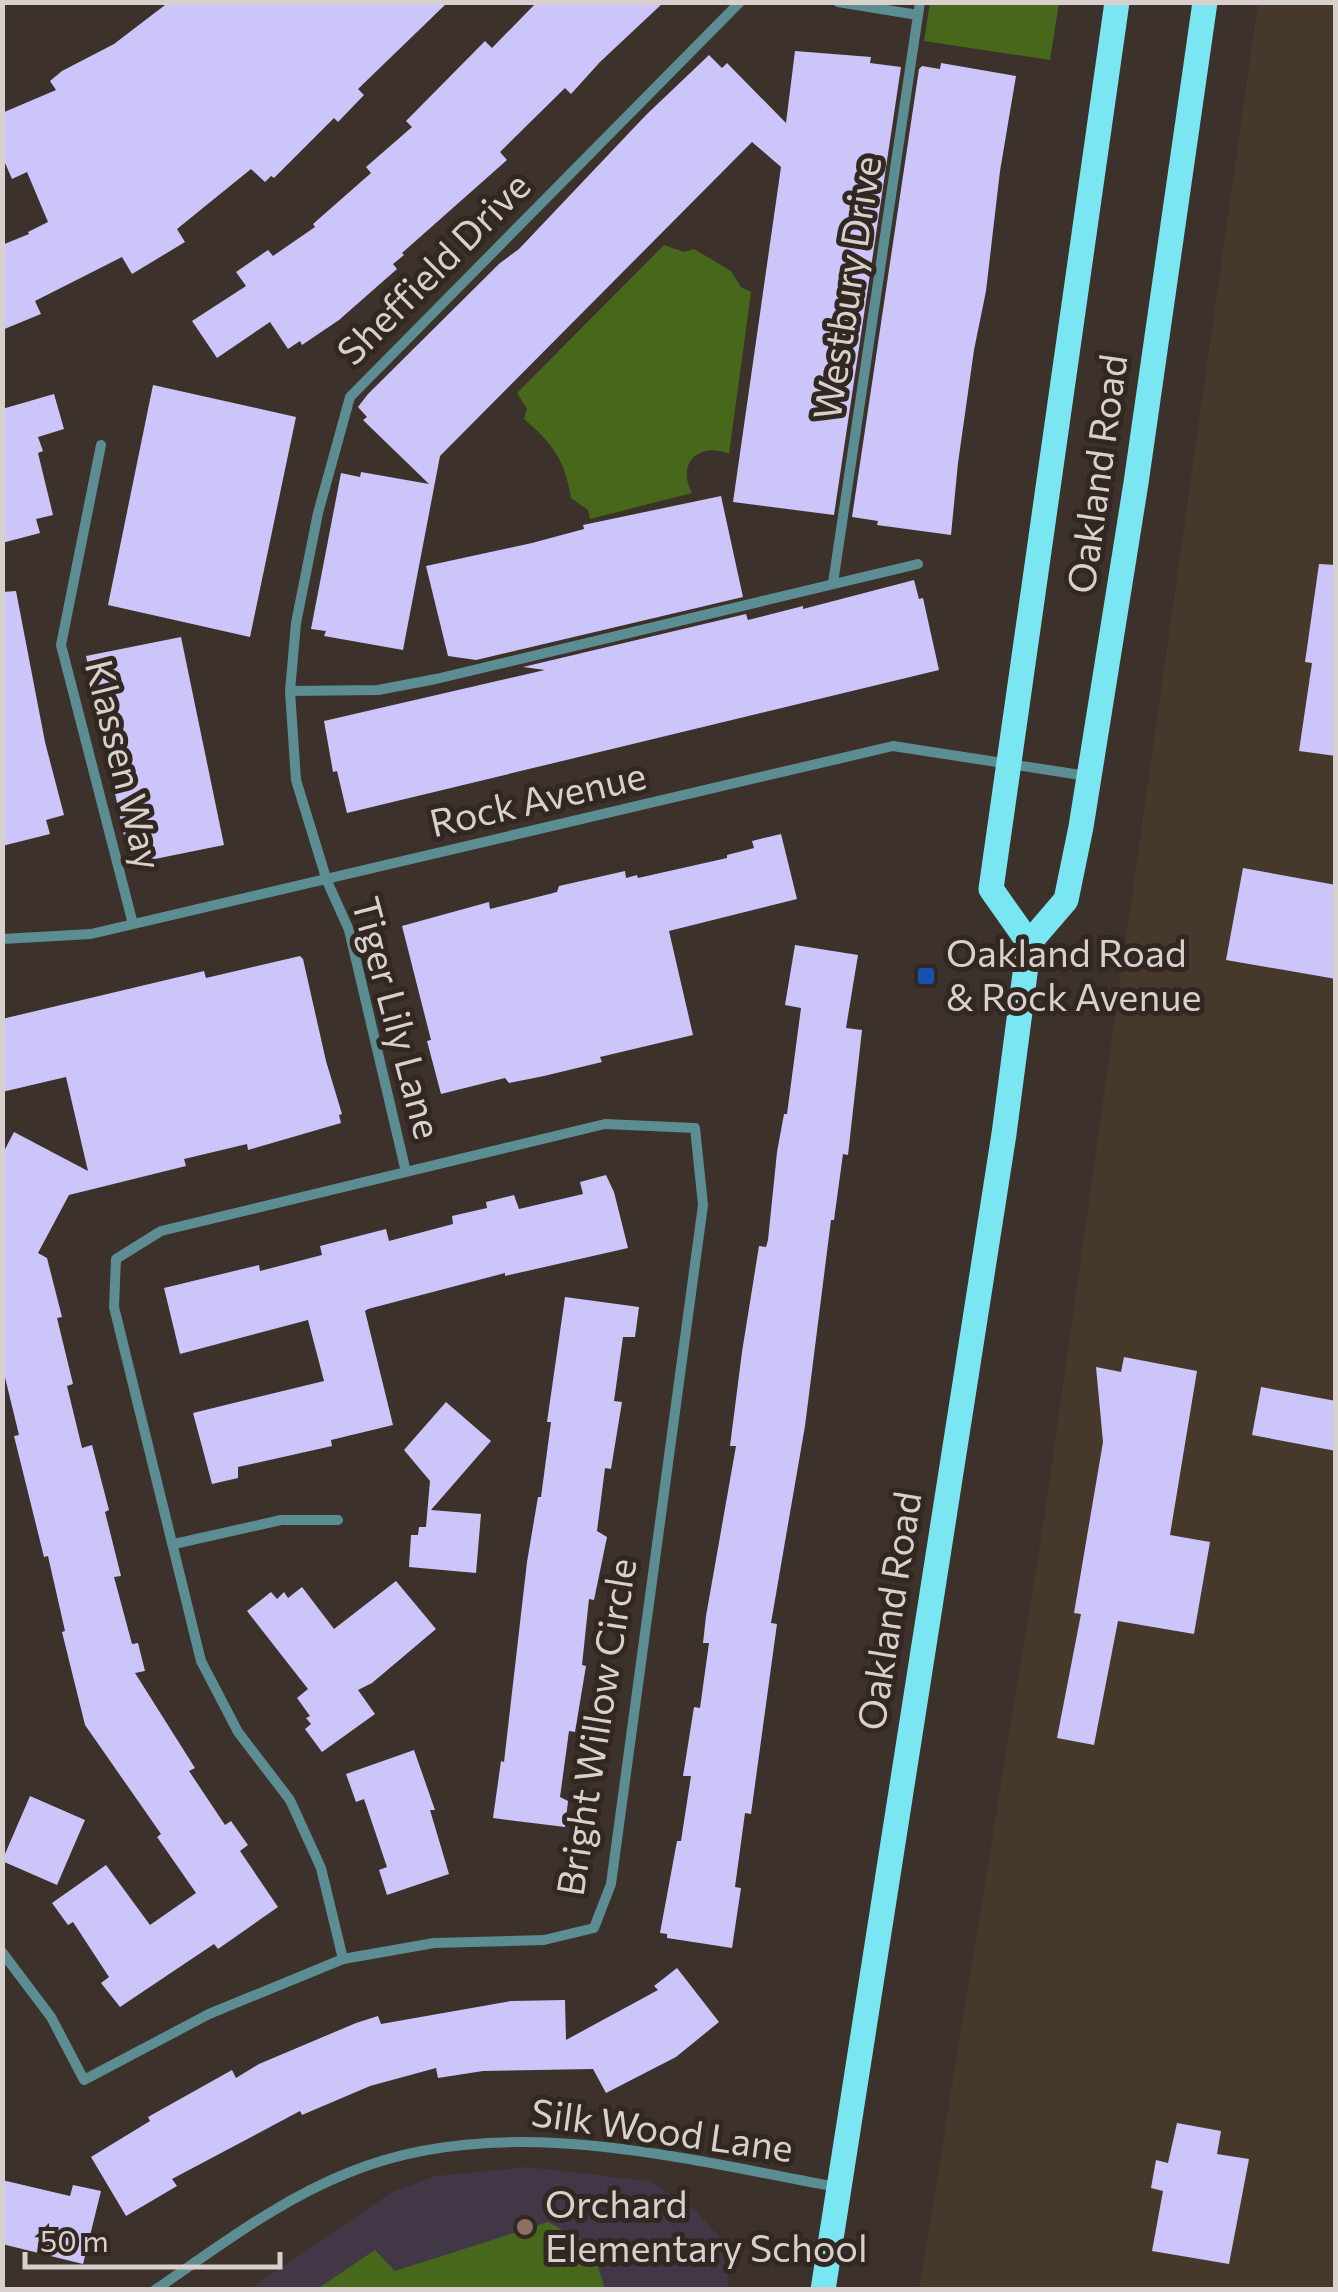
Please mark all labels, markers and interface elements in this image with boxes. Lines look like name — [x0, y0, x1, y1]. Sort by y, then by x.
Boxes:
street label: Westbury Drive — [801, 152, 890, 423]
street label: Sheffield Drive — [326, 161, 538, 373]
street label: Oakland Road — [1055, 351, 1136, 596]
street label: Klassen Way — [77, 655, 174, 874]
street label: Rock Avenue — [425, 750, 650, 845]
street label: Tiger Lily Lane — [344, 891, 453, 1143]
place label: Oakland Road & Rock Avenue — [946, 928, 1201, 1019]
marker: Oakland Road & Rock Avenue — [915, 965, 937, 987]
street label: Oakland Road — [845, 1488, 930, 1733]
street label: Bright Willow Circle — [545, 1554, 644, 1899]
street label: Silk Wood Lane — [528, 2087, 796, 2170]
place label: Orchard Elementary School — [545, 2179, 868, 2270]
scale bar — [25, 2207, 280, 2269]
marker: Orchard Elementary School — [514, 2216, 536, 2238]
text: 50 m — [40, 2221, 109, 2258]

